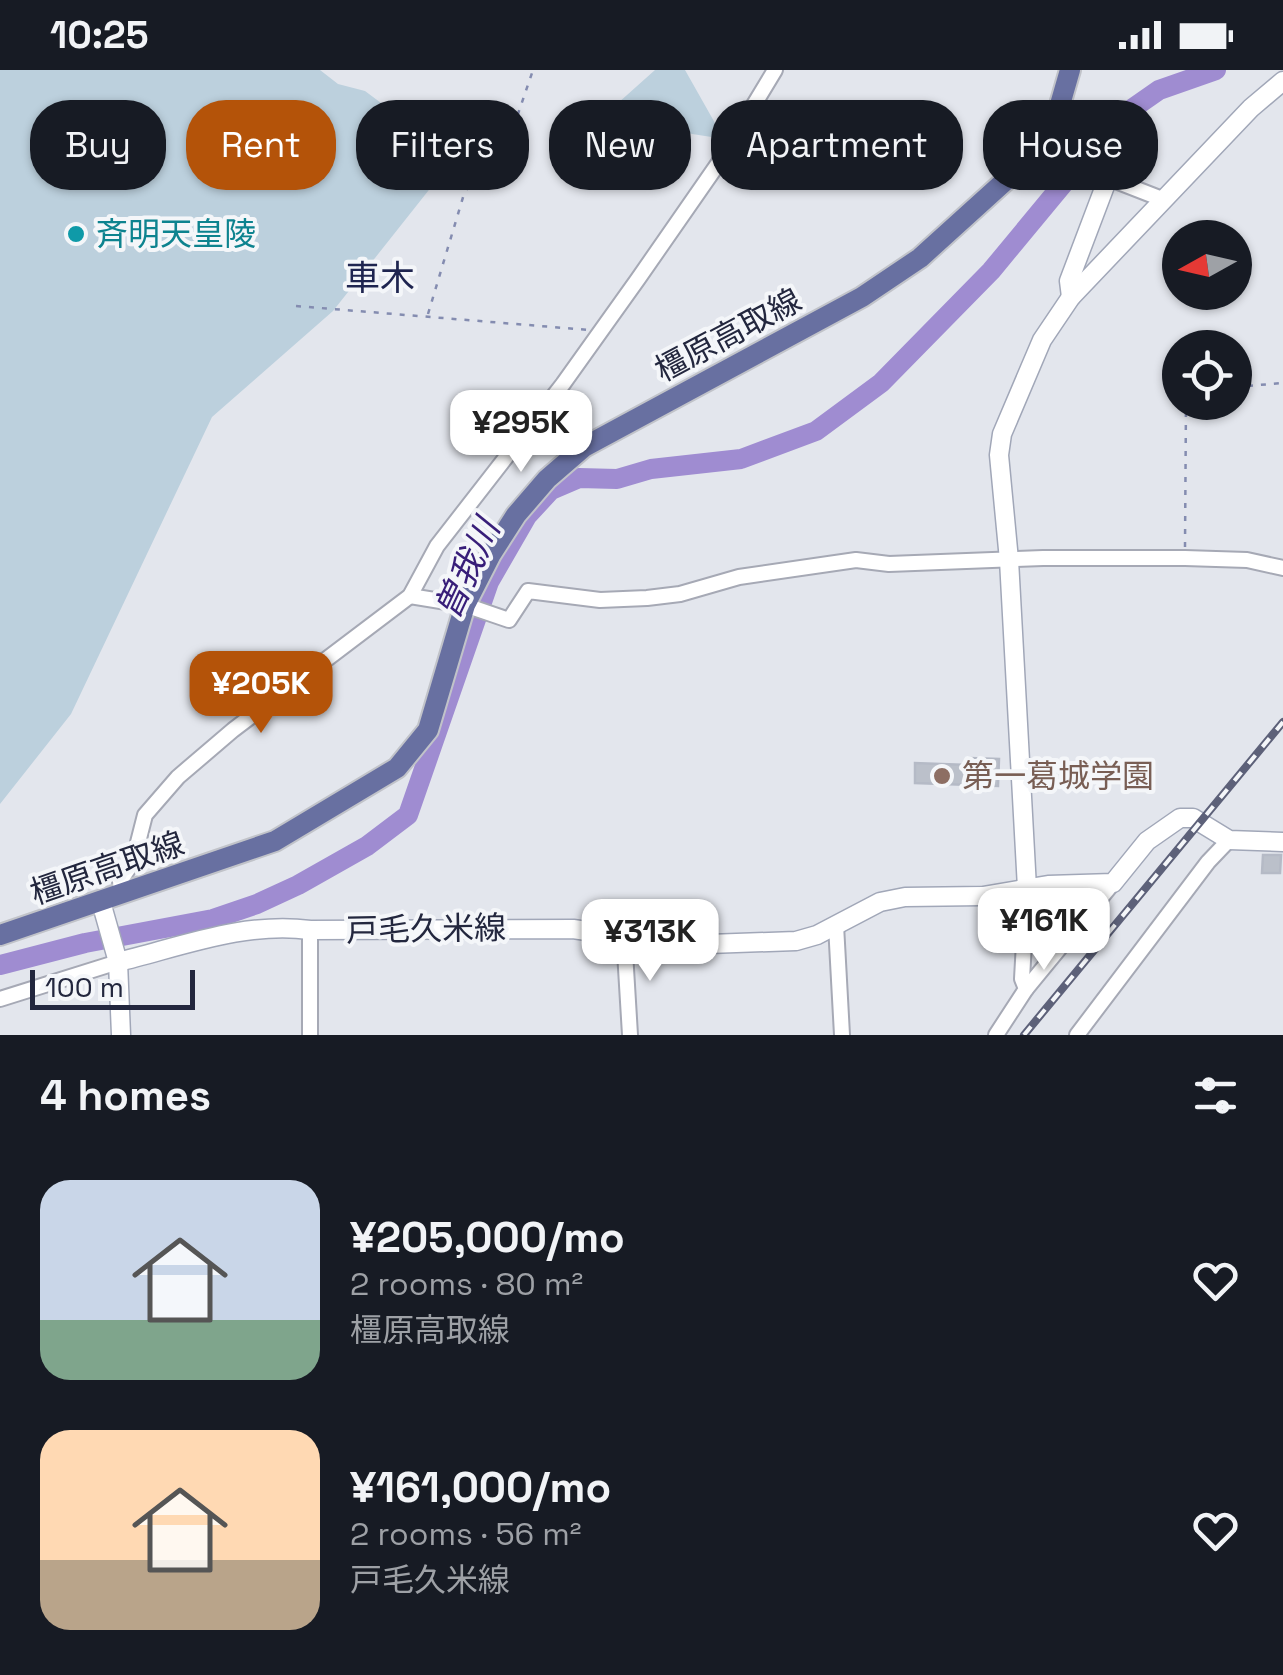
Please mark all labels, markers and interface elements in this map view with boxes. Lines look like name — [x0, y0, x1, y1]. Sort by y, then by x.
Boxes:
text: 10:25 — [50, 11, 149, 59]
chip: Buy — [30, 100, 166, 190]
chip: Rent — [186, 100, 336, 190]
chip: Filters — [356, 100, 529, 190]
chip: New — [549, 100, 691, 190]
chip: Apartment — [711, 100, 963, 190]
chip: House — [983, 100, 1158, 190]
place label: 斉明天皇陵 — [96, 214, 256, 254]
north arrow — [1162, 220, 1252, 310]
map controls — [1162, 220, 1252, 420]
marker: 斉明天皇陵 — [65, 223, 87, 245]
district label: 車木 — [345, 256, 415, 300]
street label: 橿原高取線 — [648, 280, 808, 390]
button: locate — [1162, 330, 1252, 420]
pin: ¥295K — [451, 390, 591, 475]
text: ¥295K — [472, 402, 570, 442]
water label: 曽我川 — [425, 509, 511, 626]
pin: ¥205K — [191, 651, 331, 736]
text: ¥205K — [212, 663, 310, 703]
place label: 第一葛城学園 — [962, 756, 1154, 796]
marker: 第一葛城学園 — [931, 765, 953, 787]
street label: 橿原高取線 — [25, 823, 189, 913]
pin: ¥161K — [974, 888, 1114, 973]
pin: ¥313K — [580, 899, 720, 984]
text: ¥161K — [1000, 900, 1088, 940]
street label: 戸毛久米線 — [346, 908, 506, 950]
text: ¥313K — [604, 911, 696, 951]
scale bar — [30, 965, 195, 1010]
text: 100 m — [45, 969, 124, 1005]
icon: filters — [1188, 1068, 1243, 1123]
text: 4 homes — [40, 1069, 211, 1122]
text: ¥205,000/mo — [350, 1211, 625, 1264]
icon: home — [120, 1220, 240, 1340]
icon: heart — [1188, 1253, 1243, 1308]
text: 2 rooms · 80 m² — [350, 1264, 583, 1304]
text: 橿原高取線 — [350, 1310, 510, 1350]
text: ¥161,000/mo — [350, 1461, 611, 1514]
icon: home — [120, 1470, 240, 1590]
icon: heart — [1188, 1503, 1243, 1558]
text: 2 rooms · 56 m² — [350, 1514, 582, 1554]
text: 戸毛久米線 — [350, 1560, 510, 1600]

